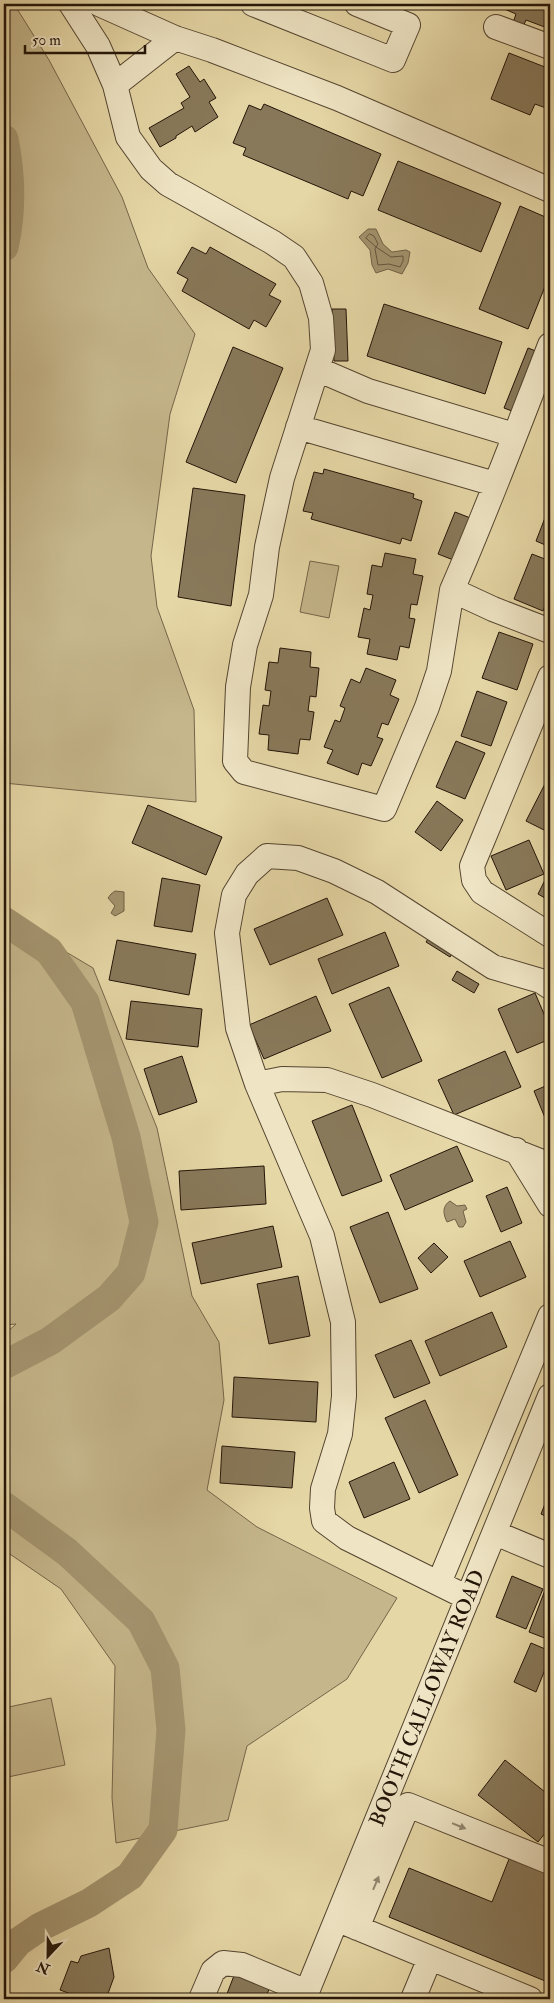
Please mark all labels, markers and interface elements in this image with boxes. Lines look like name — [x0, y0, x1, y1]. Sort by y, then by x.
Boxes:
scale bar — [25, 22, 145, 54]
text: 50 m — [32, 31, 61, 50]
street label: BOOTH CALLOWAY ROAD — [364, 1566, 491, 1830]
one-way arrow — [452, 1822, 466, 1830]
one-way arrow — [372, 1876, 380, 1890]
north arrow — [22, 1930, 72, 1980]
text: N — [34, 1957, 53, 1978]

